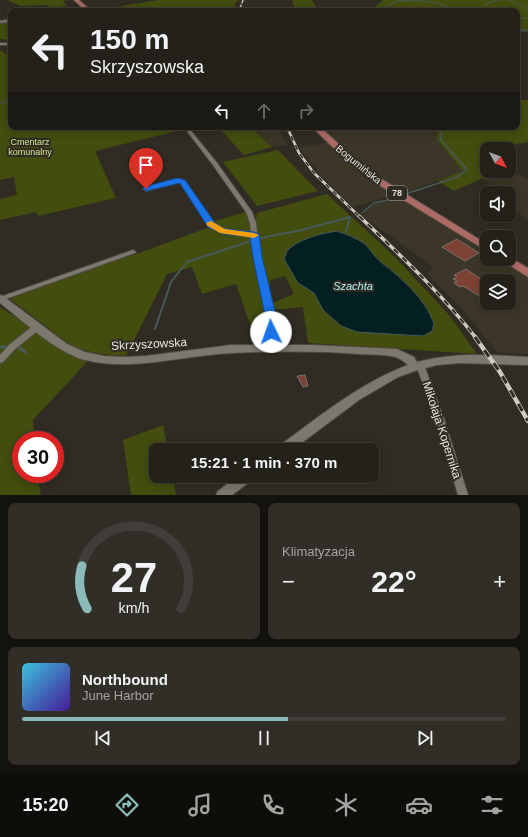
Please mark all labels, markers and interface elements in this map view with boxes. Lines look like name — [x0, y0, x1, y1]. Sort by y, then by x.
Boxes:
icon: left — [24, 24, 76, 76]
text: 150 m — [90, 24, 169, 55]
text: Skrzyszowska — [90, 57, 204, 77]
icon: left — [211, 100, 233, 122]
icon: ahead — [253, 100, 275, 122]
icon: right — [295, 100, 317, 122]
park label: Cmentarz komunalny — [8, 137, 52, 157]
north arrow — [480, 142, 516, 178]
map controls — [480, 142, 516, 310]
street label: Bogumińska — [334, 143, 384, 186]
pin — [129, 148, 163, 189]
icon: arrive — [135, 154, 157, 176]
road number: 78 — [387, 186, 407, 200]
button: sound — [480, 186, 516, 222]
button: search — [480, 230, 516, 266]
button: layers — [480, 274, 516, 310]
water label: Szachta — [333, 280, 373, 292]
position arrow — [250, 311, 292, 353]
street label: Skrzyszowska — [111, 335, 188, 353]
street label: Mikołaja Kopernika — [420, 380, 464, 481]
speed limit sign: 30 — [12, 431, 64, 483]
text: 15:21 · 1 min · 370 m — [191, 454, 337, 471]
text: Klimatyzacja — [282, 544, 355, 559]
text: 27 — [111, 554, 157, 601]
text: 22° — [371, 565, 417, 598]
text: − — [282, 569, 295, 594]
text: + — [493, 569, 506, 594]
text: km/h — [119, 600, 150, 616]
text: Northbound — [82, 671, 168, 688]
text: June Harbor — [82, 688, 154, 703]
icon: previous — [92, 727, 114, 749]
icon: pause — [253, 727, 275, 749]
icon: next — [414, 727, 436, 749]
icon: directions — [113, 791, 141, 819]
icon: music — [186, 791, 214, 819]
icon: phone — [259, 791, 287, 819]
icon: climate — [332, 791, 360, 819]
icon: car — [405, 791, 433, 819]
icon: filters — [478, 791, 506, 819]
text: 15:20 — [22, 795, 68, 815]

